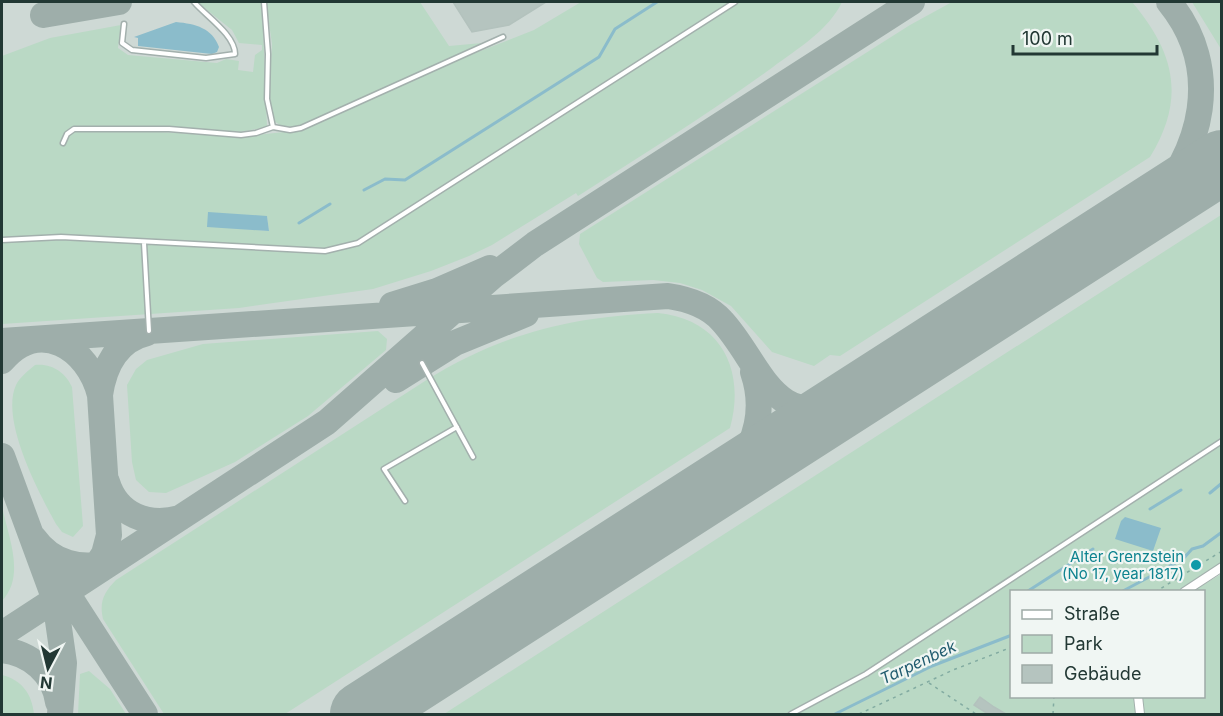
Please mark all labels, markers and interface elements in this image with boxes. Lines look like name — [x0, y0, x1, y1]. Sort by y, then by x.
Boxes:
scale bar — [1013, 18, 1157, 56]
text: 100 m — [1022, 28, 1073, 49]
place label: Alter Grenzstein (No 17, year 1817) — [1062, 547, 1184, 583]
marker: Alter Grenzstein (No 17, year 1817) — [1189, 558, 1203, 572]
legend — [1010, 590, 1205, 698]
text: Straße — [1064, 603, 1120, 624]
text: Park — [1064, 633, 1103, 654]
water label: Tarpenbek — [877, 636, 959, 688]
north arrow — [18, 638, 78, 698]
text: Gebäude — [1064, 663, 1141, 684]
text: N — [39, 672, 53, 694]

